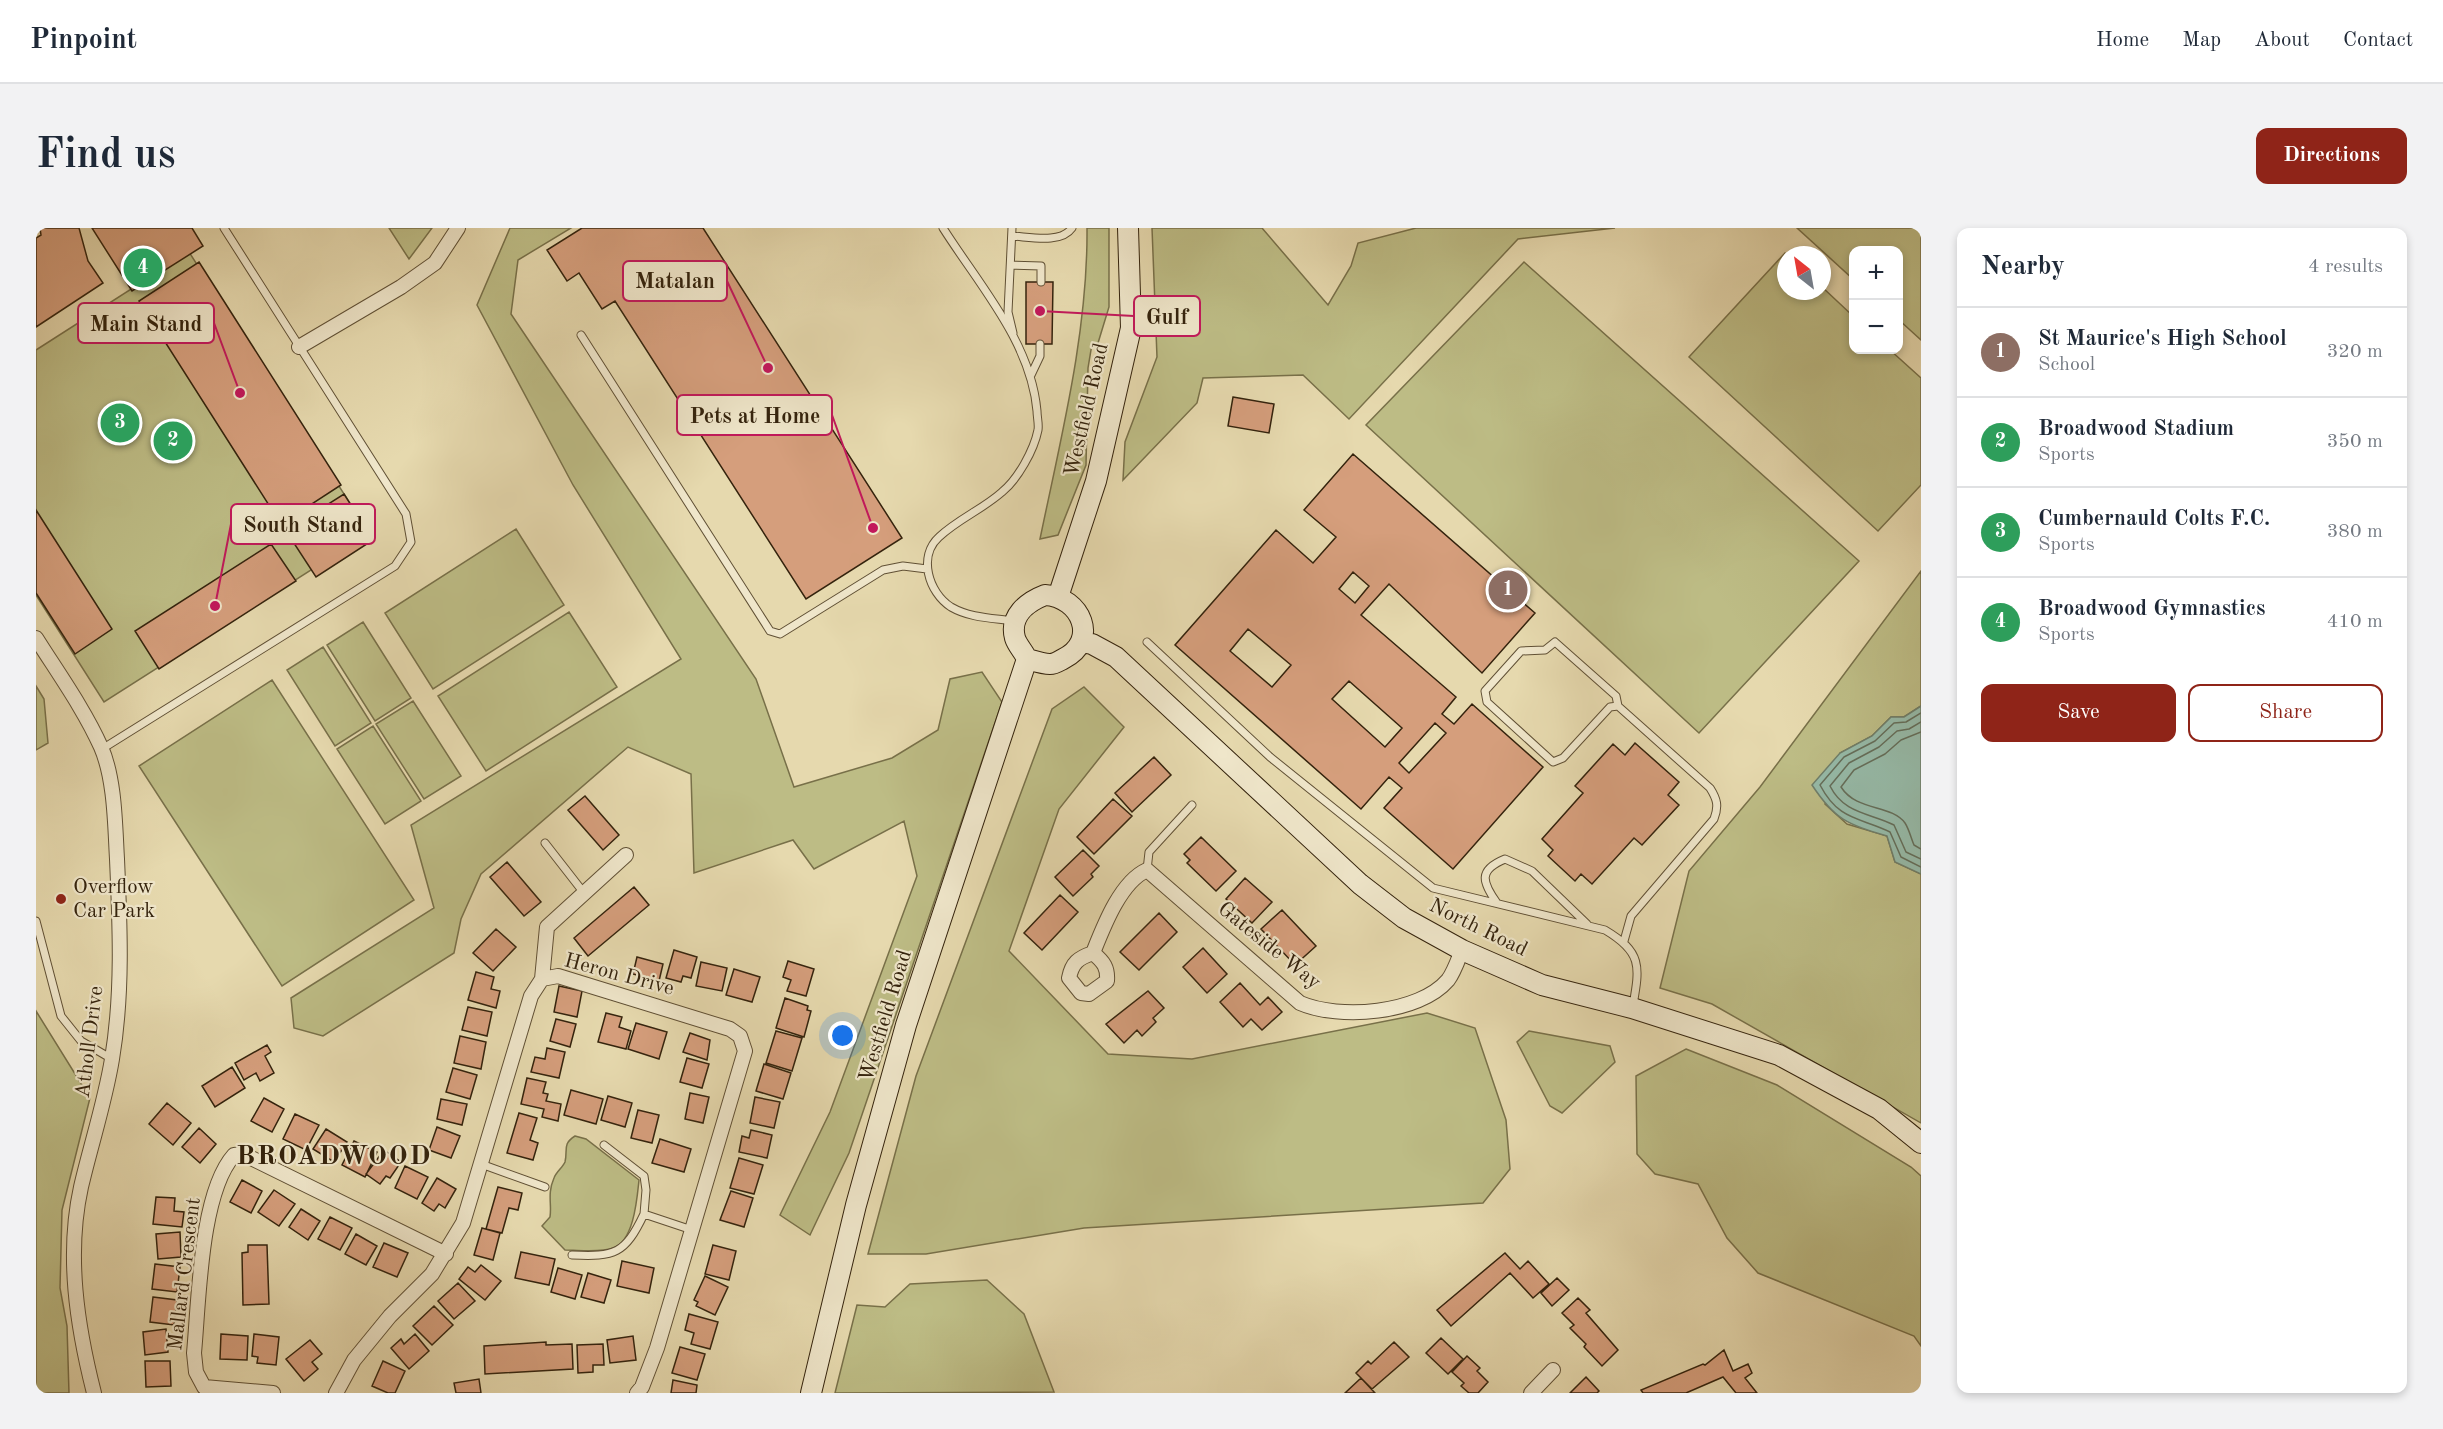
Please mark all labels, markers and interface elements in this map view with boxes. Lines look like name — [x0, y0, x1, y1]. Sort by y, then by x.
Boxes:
text: Pinpoint — [30, 27, 137, 55]
text: Home — [2096, 30, 2149, 51]
text: Map — [2182, 30, 2221, 51]
text: About — [2254, 30, 2310, 51]
text: Contact — [2343, 30, 2413, 51]
button: Directions — [2256, 128, 2407, 184]
text: Find us — [36, 135, 175, 177]
pin: 4 — [124, 246, 162, 291]
north arrow — [1777, 246, 1831, 300]
map controls — [1849, 246, 1903, 354]
button: + — [1849, 246, 1903, 300]
text: Nearby — [1981, 254, 2065, 280]
text: 4 results — [2308, 257, 2383, 277]
callout: Matalan — [623, 261, 727, 301]
text: Matalan — [635, 271, 715, 293]
callout: Gulf — [1134, 296, 1200, 336]
button: − — [1849, 300, 1903, 354]
callout: Main Stand — [78, 303, 214, 343]
text: Gulf — [1146, 307, 1190, 329]
text: Main Stand — [90, 314, 202, 336]
text: St Maurice's High School — [2038, 328, 2287, 350]
street label: Westfield Road — [1061, 341, 1113, 479]
text: 1 — [1995, 342, 2006, 362]
text: 320 m — [2327, 342, 2383, 362]
text: School — [2038, 355, 2095, 375]
callout: Pets at Home — [677, 395, 832, 435]
pin: 3 — [100, 400, 140, 446]
text: Pets at Home — [690, 406, 820, 428]
pin: 2 — [154, 418, 192, 464]
text: Broadwood Stadium — [2038, 418, 2234, 440]
text: 2 — [1995, 432, 2006, 452]
text: 350 m — [2327, 432, 2383, 452]
text: Sports — [2038, 445, 2095, 465]
callout: South Stand — [231, 504, 375, 544]
text: Cumbernauld Colts F.C. — [2038, 508, 2270, 530]
text: South Stand — [243, 515, 363, 537]
text: 3 — [1995, 522, 2006, 542]
text: 380 m — [2327, 522, 2383, 542]
text: Sports — [2038, 535, 2095, 555]
pin: 1 — [1488, 568, 1528, 613]
text: Broadwood Gymnastics — [2038, 598, 2265, 620]
text: 4 — [1995, 612, 2006, 632]
text: 410 m — [2327, 612, 2383, 632]
text: Sports — [2038, 625, 2095, 645]
button: Save — [1981, 684, 2176, 742]
button: Share — [2188, 684, 2383, 742]
place label: Overflow Car Park — [73, 877, 155, 922]
marker: Overflow Car Park — [54, 892, 68, 906]
street label: North Road — [1425, 895, 1531, 961]
street label: Gateside Way — [1214, 898, 1324, 994]
street label: Westfield Road — [856, 948, 916, 1084]
street label: Heron Drive — [562, 950, 676, 1000]
street label: Atholl Drive — [73, 985, 107, 1099]
your location — [828, 1021, 857, 1050]
district label: BROADWOOD — [236, 1143, 432, 1170]
street label: Mallard Crescent — [165, 1196, 205, 1352]

